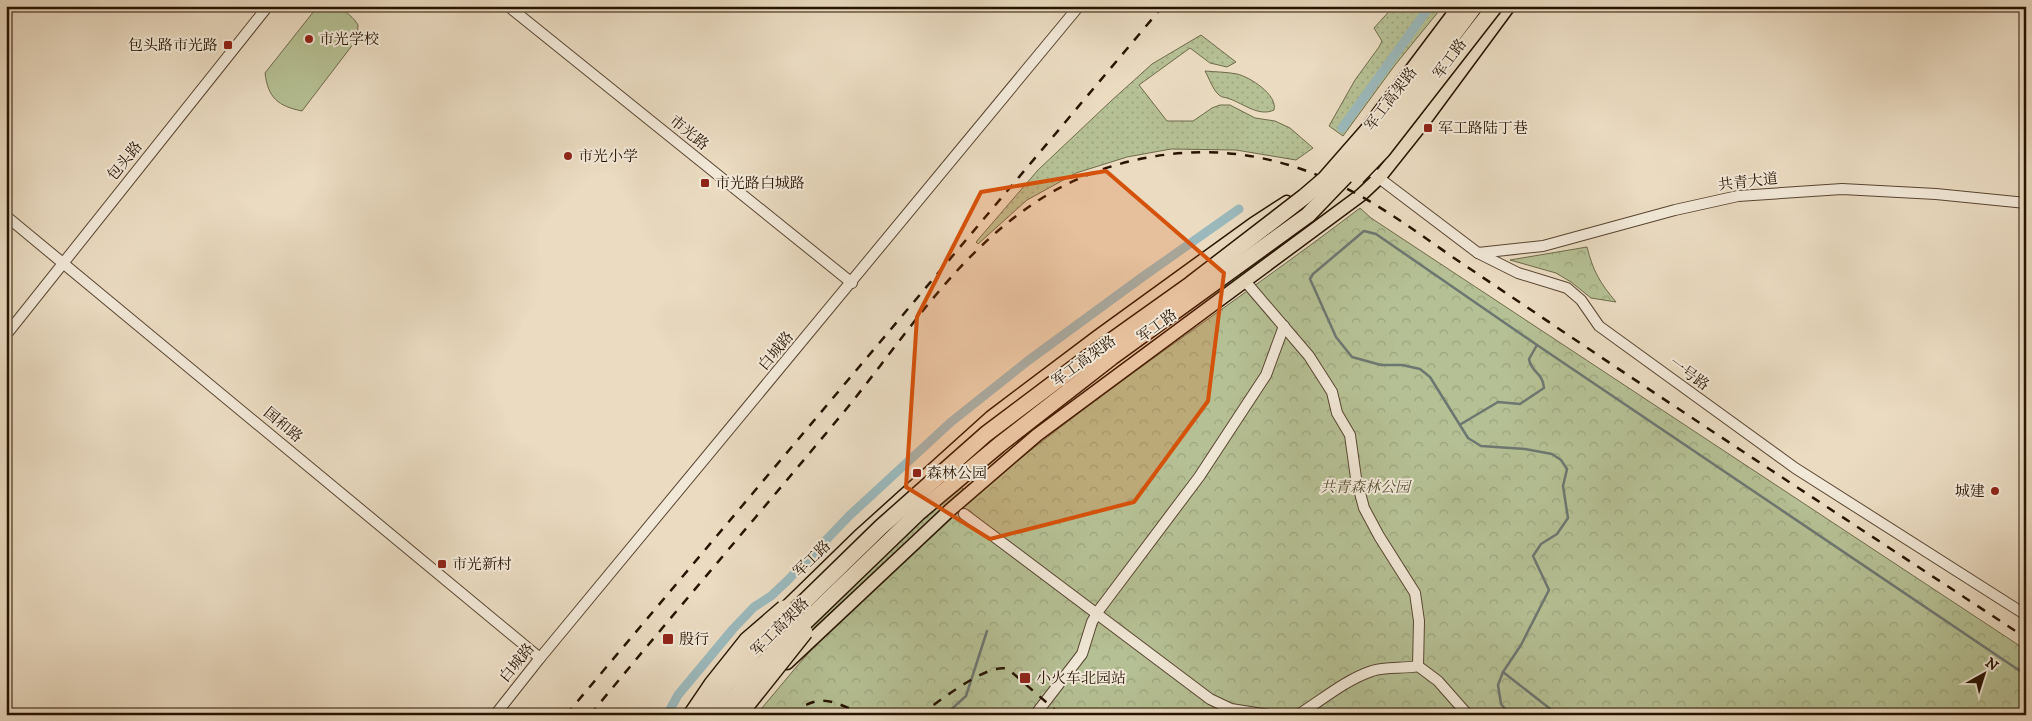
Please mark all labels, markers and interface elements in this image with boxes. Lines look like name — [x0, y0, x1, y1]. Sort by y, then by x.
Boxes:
place label: 市光学校 — [319, 30, 379, 49]
marker: 市光学校 — [303, 33, 315, 45]
street label: 军工路 — [1429, 35, 1471, 83]
place label: 包头路市光路 — [128, 36, 218, 55]
marker: 包头路市光路 — [222, 39, 234, 51]
street label: 军工高架路 — [1361, 63, 1421, 135]
street label: 市光路 — [666, 111, 712, 155]
place label: 军工路陆丁巷 — [1438, 119, 1528, 138]
marker: 军工路陆丁巷 — [1422, 122, 1434, 134]
street label: 包头路 — [103, 138, 147, 184]
place label: 市光小学 — [578, 147, 638, 166]
marker: 市光小学 — [562, 150, 574, 162]
street label: 共青大道 — [1717, 169, 1779, 195]
place label: 市光路白城路 — [715, 174, 805, 193]
marker: 市光路白城路 — [699, 177, 711, 189]
street label: 军工路 — [1133, 305, 1181, 347]
street label: 白城路 — [754, 328, 798, 374]
street label: 军工高架路 — [1048, 331, 1120, 391]
street label: 一号路 — [1665, 353, 1713, 395]
street label: 国和路 — [260, 403, 306, 447]
place label: 森林公园 — [927, 464, 987, 483]
marker: 森林公园 — [911, 467, 923, 479]
park label: 共青森林公园 — [1320, 478, 1412, 497]
place label: 城建 — [1955, 482, 1985, 501]
marker: 城建 — [1989, 485, 2001, 497]
street label: 军工路 — [789, 537, 835, 581]
place label: 市光新村 — [452, 555, 512, 574]
marker: 市光新村 — [436, 558, 448, 570]
street label: 军工高架路 — [747, 594, 813, 660]
place label: 殷行 — [679, 630, 709, 649]
marker: 殷行 — [661, 632, 675, 646]
street label: 白城路 — [495, 640, 539, 686]
north arrow — [1960, 648, 2010, 698]
text: N — [1981, 654, 2002, 676]
place label: 小火车北园站 — [1036, 669, 1126, 688]
marker: 小火车北园站 — [1018, 671, 1032, 685]

